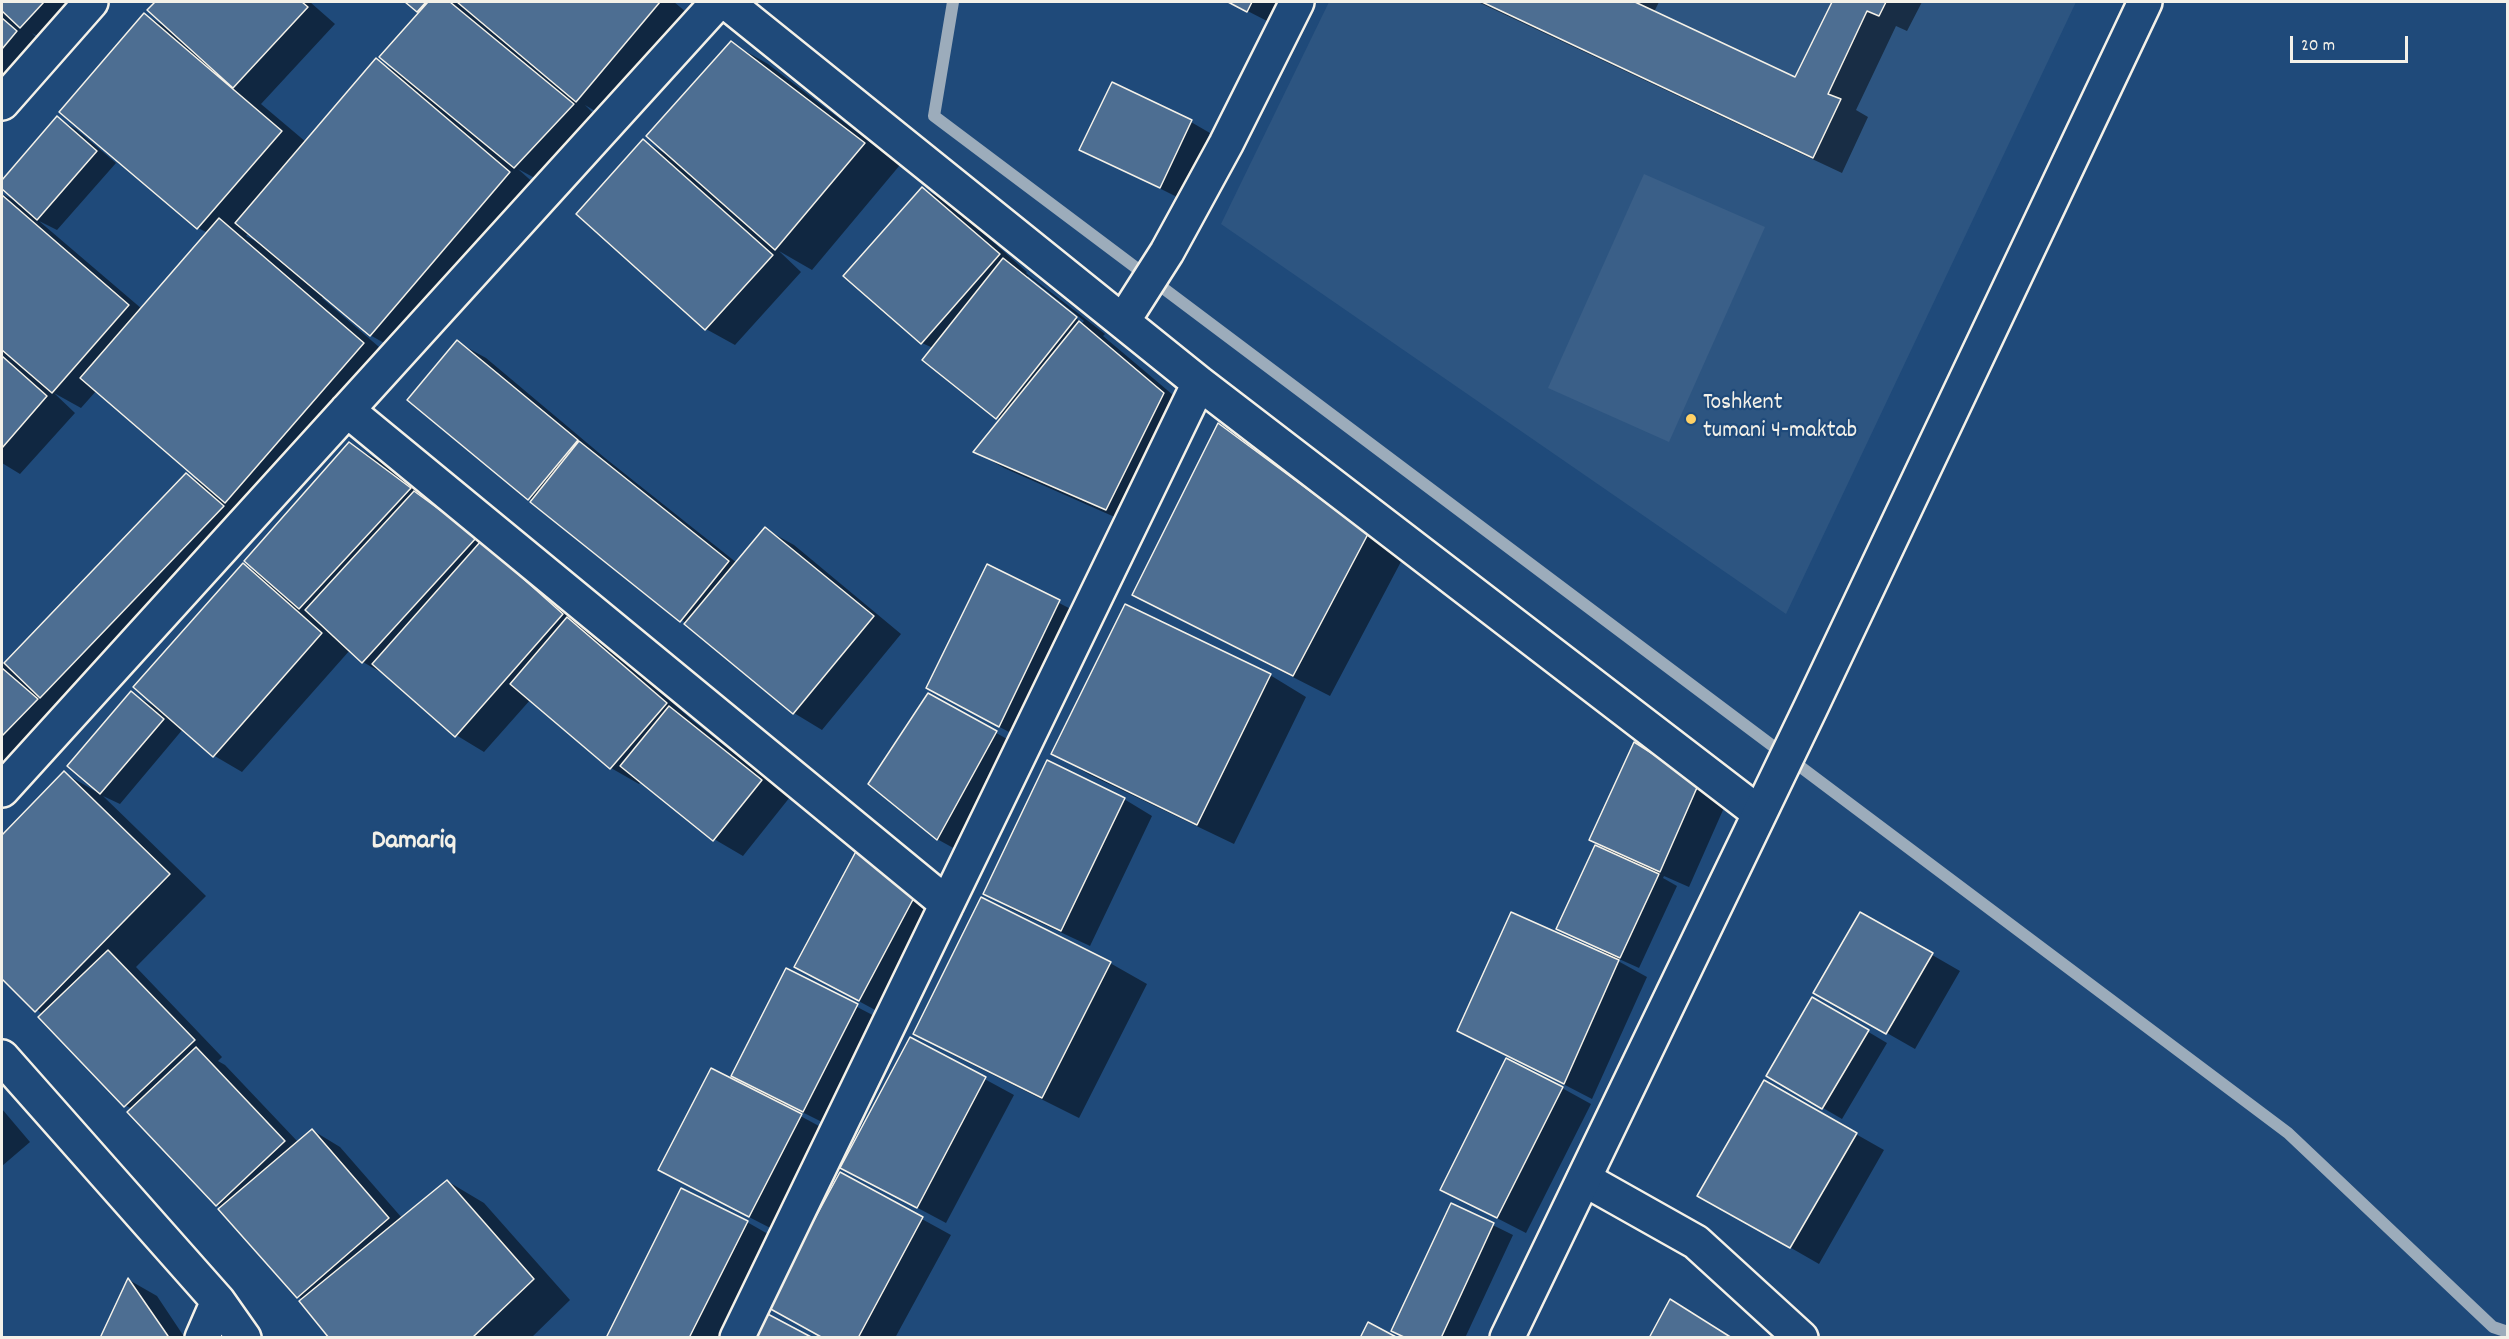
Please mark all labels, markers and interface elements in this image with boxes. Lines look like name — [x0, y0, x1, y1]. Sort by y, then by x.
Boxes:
scale bar — [2293, 24, 2412, 62]
text: 20 m — [2301, 34, 2335, 59]
place label: Toshkent tumani 4-maktab — [1703, 391, 1857, 447]
marker: Toshkent tumani 4-maktab — [1684, 412, 1698, 426]
district label: Damariq — [372, 827, 456, 859]

